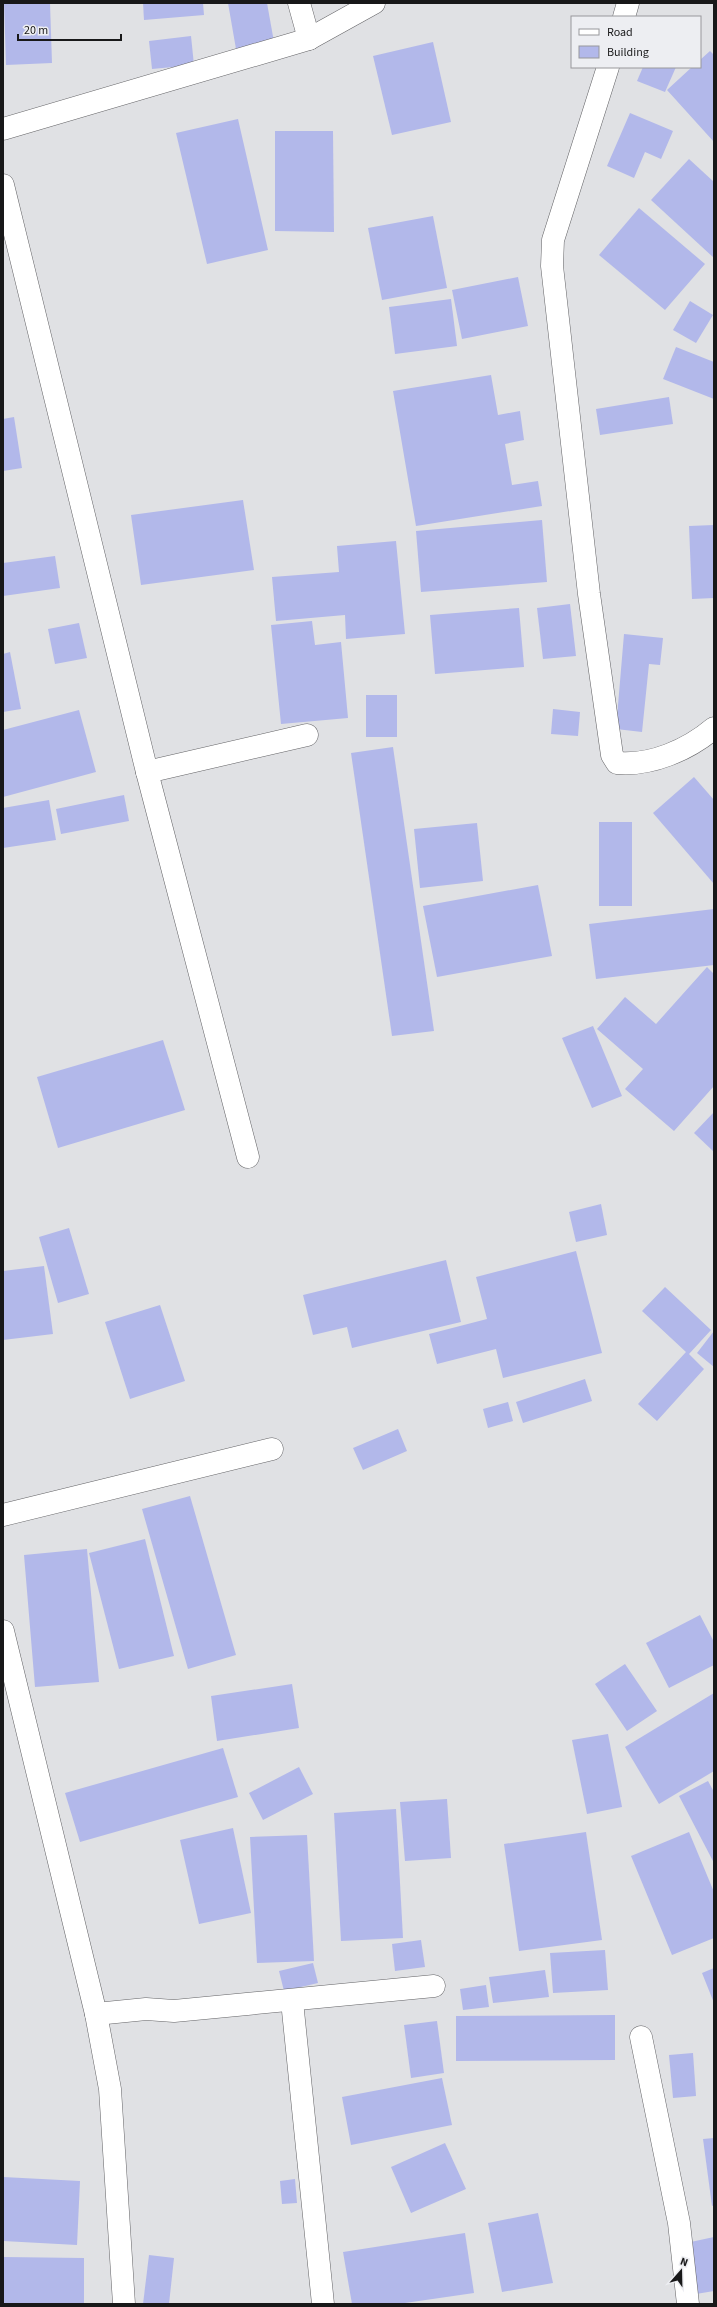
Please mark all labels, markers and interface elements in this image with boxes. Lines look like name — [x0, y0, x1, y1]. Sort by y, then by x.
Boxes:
scale bar — [18, 16, 121, 42]
legend — [571, 16, 701, 68]
text: 20 m — [24, 22, 48, 39]
text: Road — [607, 24, 633, 41]
text: Building — [607, 44, 649, 61]
north arrow — [661, 2251, 701, 2291]
text: N — [678, 2254, 690, 2270]

